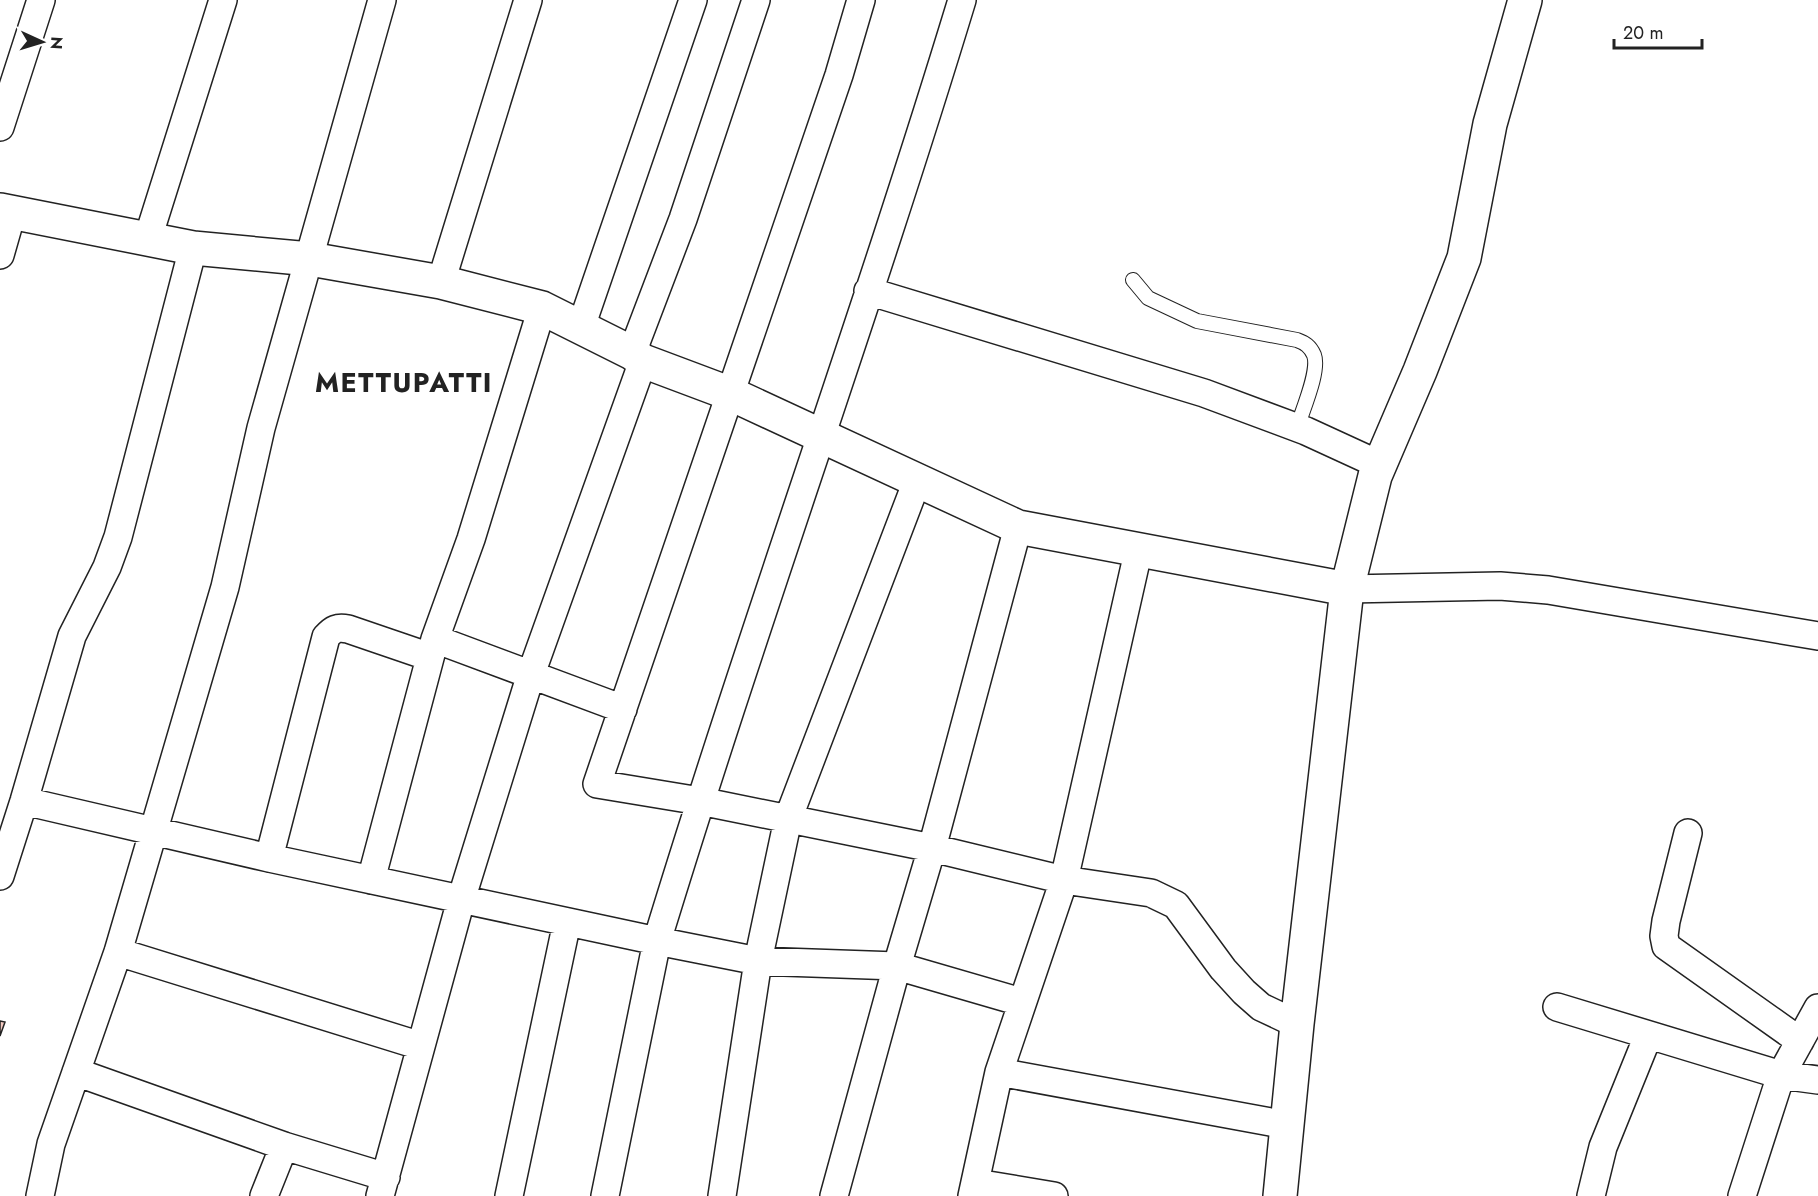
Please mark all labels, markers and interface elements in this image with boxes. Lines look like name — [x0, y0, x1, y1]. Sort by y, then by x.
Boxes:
north arrow — [12, 12, 72, 72]
scale bar — [1614, 12, 1702, 50]
text: 20 m — [1623, 20, 1663, 46]
text: N — [45, 36, 68, 50]
district label: METTUPATTI — [315, 363, 493, 402]

